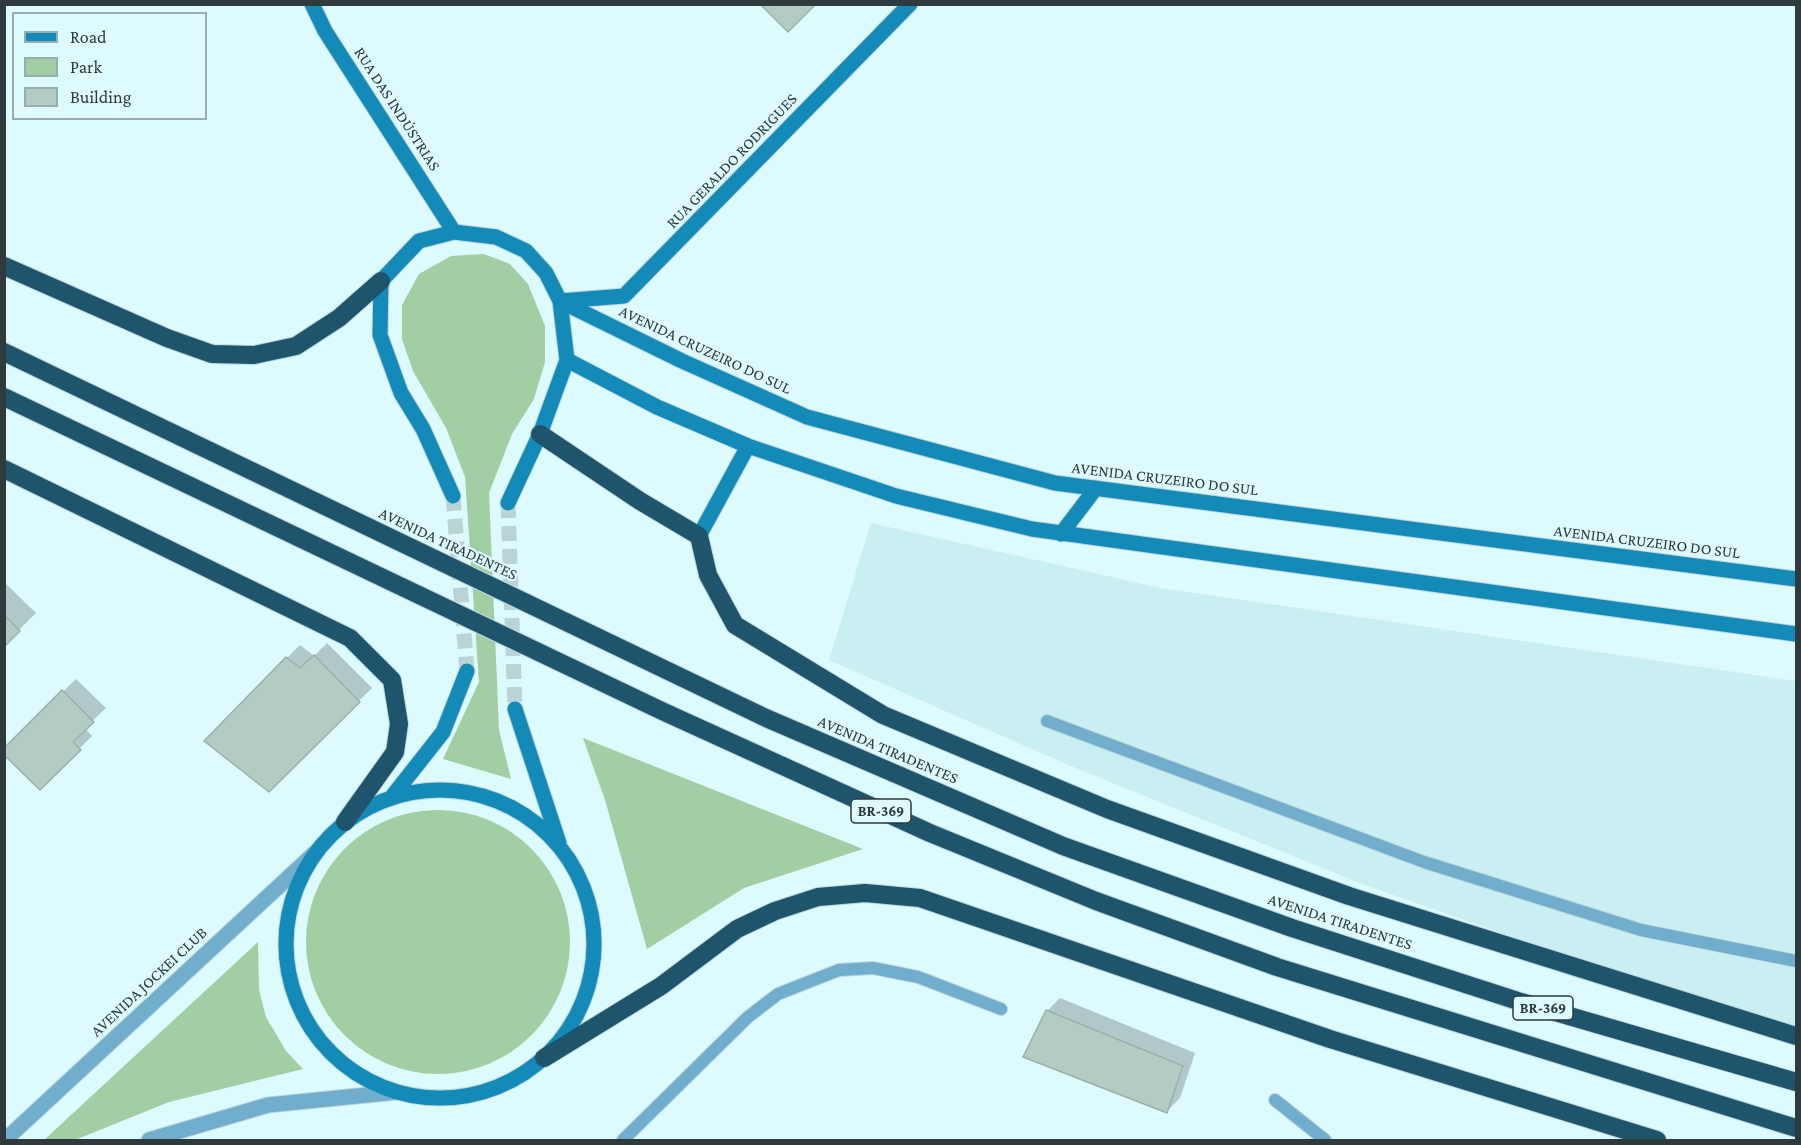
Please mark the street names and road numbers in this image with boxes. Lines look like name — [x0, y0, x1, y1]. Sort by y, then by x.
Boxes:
street label: RUA DAS INDÚSTRIAS — [350, 44, 444, 174]
street label: RUA GERALDO RODRIGUES — [663, 90, 801, 232]
street label: AVENIDA CRUZEIRO DO SUL — [616, 302, 794, 398]
street label: AVENIDA CRUZEIRO DO SUL — [1071, 458, 1259, 500]
street label: AVENIDA TIRADENTES — [376, 504, 520, 584]
street label: AVENIDA CRUZEIRO DO SUL — [1553, 521, 1741, 563]
street label: AVENIDA TIRADENTES — [815, 712, 961, 788]
road number: BR-369 — [851, 799, 911, 823]
street label: AVENIDA TIRADENTES — [1265, 890, 1415, 954]
street label: AVENIDA JOCKEI CLUB — [87, 923, 211, 1041]
road number: BR-369 — [1513, 996, 1573, 1020]

